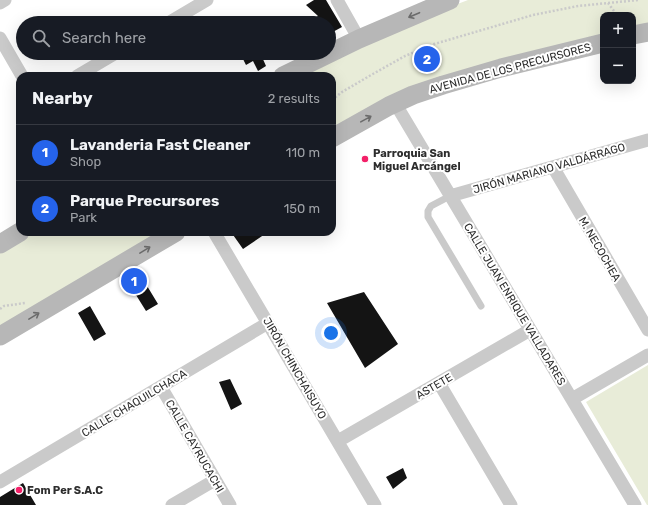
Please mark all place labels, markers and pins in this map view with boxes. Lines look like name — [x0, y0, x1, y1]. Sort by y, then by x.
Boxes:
pin: 2 — [414, 44, 440, 74]
place label: Parroquia San Miguel Arcángel — [373, 147, 461, 173]
marker: Parroquia San Miguel Arcángel — [360, 154, 370, 164]
pin: 1 — [121, 266, 147, 296]
place label: Fom Per S.A.C — [27, 484, 103, 497]
marker: Fom Per S.A.C — [14, 485, 24, 495]

